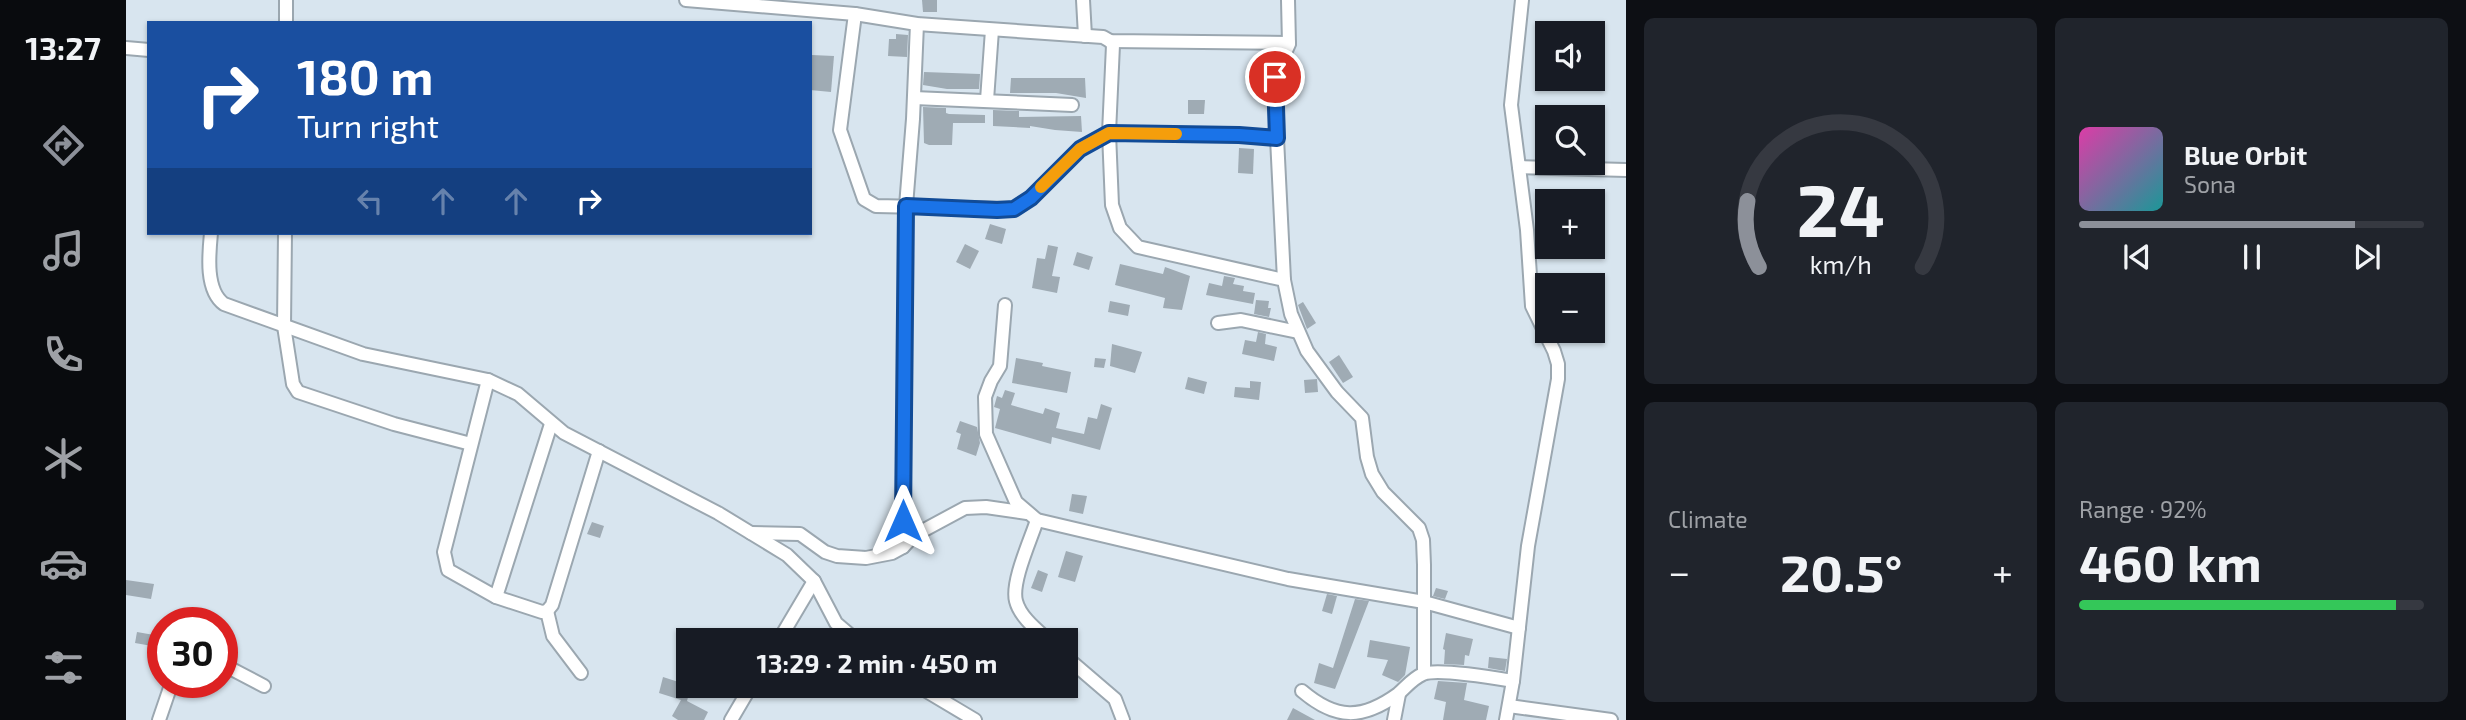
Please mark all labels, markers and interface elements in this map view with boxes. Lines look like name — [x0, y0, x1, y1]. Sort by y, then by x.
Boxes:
map controls — [1535, 21, 1605, 343]
button: sound — [1535, 21, 1605, 91]
text: 13:27 — [25, 28, 101, 66]
text: 180 m — [297, 46, 433, 105]
pin — [1245, 47, 1305, 107]
icon: right — [182, 49, 273, 140]
icon: arrive — [1256, 58, 1294, 96]
button: search — [1535, 105, 1605, 175]
text: Turn right — [297, 106, 439, 144]
icon: directions — [39, 121, 88, 170]
text: Blue Orbit — [2184, 139, 2307, 170]
text: 24 — [1796, 165, 1885, 253]
text: Sona — [2184, 170, 2236, 198]
icon: left — [351, 182, 389, 220]
icon: ahead — [424, 182, 462, 220]
icon: ahead — [497, 182, 535, 220]
icon: right — [570, 182, 608, 220]
button: + — [1535, 189, 1605, 259]
icon: music — [39, 226, 88, 275]
icon: previous — [2118, 238, 2156, 276]
icon: pause — [2233, 238, 2271, 276]
icon: next — [2348, 238, 2386, 276]
text: km/h — [1809, 249, 1872, 279]
button: − — [1535, 273, 1605, 343]
icon: phone — [39, 330, 88, 379]
icon: climate — [39, 434, 88, 483]
position arrow — [866, 484, 940, 558]
text: Range · 92% — [2079, 495, 2207, 523]
text: Climate — [1668, 505, 1748, 533]
text: 460 km — [2079, 530, 2262, 592]
icon: car — [39, 539, 88, 588]
text: 20.5° — [1780, 540, 1902, 602]
text: − — [1668, 548, 1690, 594]
text: + — [1992, 548, 2013, 594]
speed limit sign: 30 — [147, 607, 238, 698]
icon: filters — [39, 643, 88, 692]
text: 13:29 · 2 min · 450 m — [757, 647, 997, 678]

